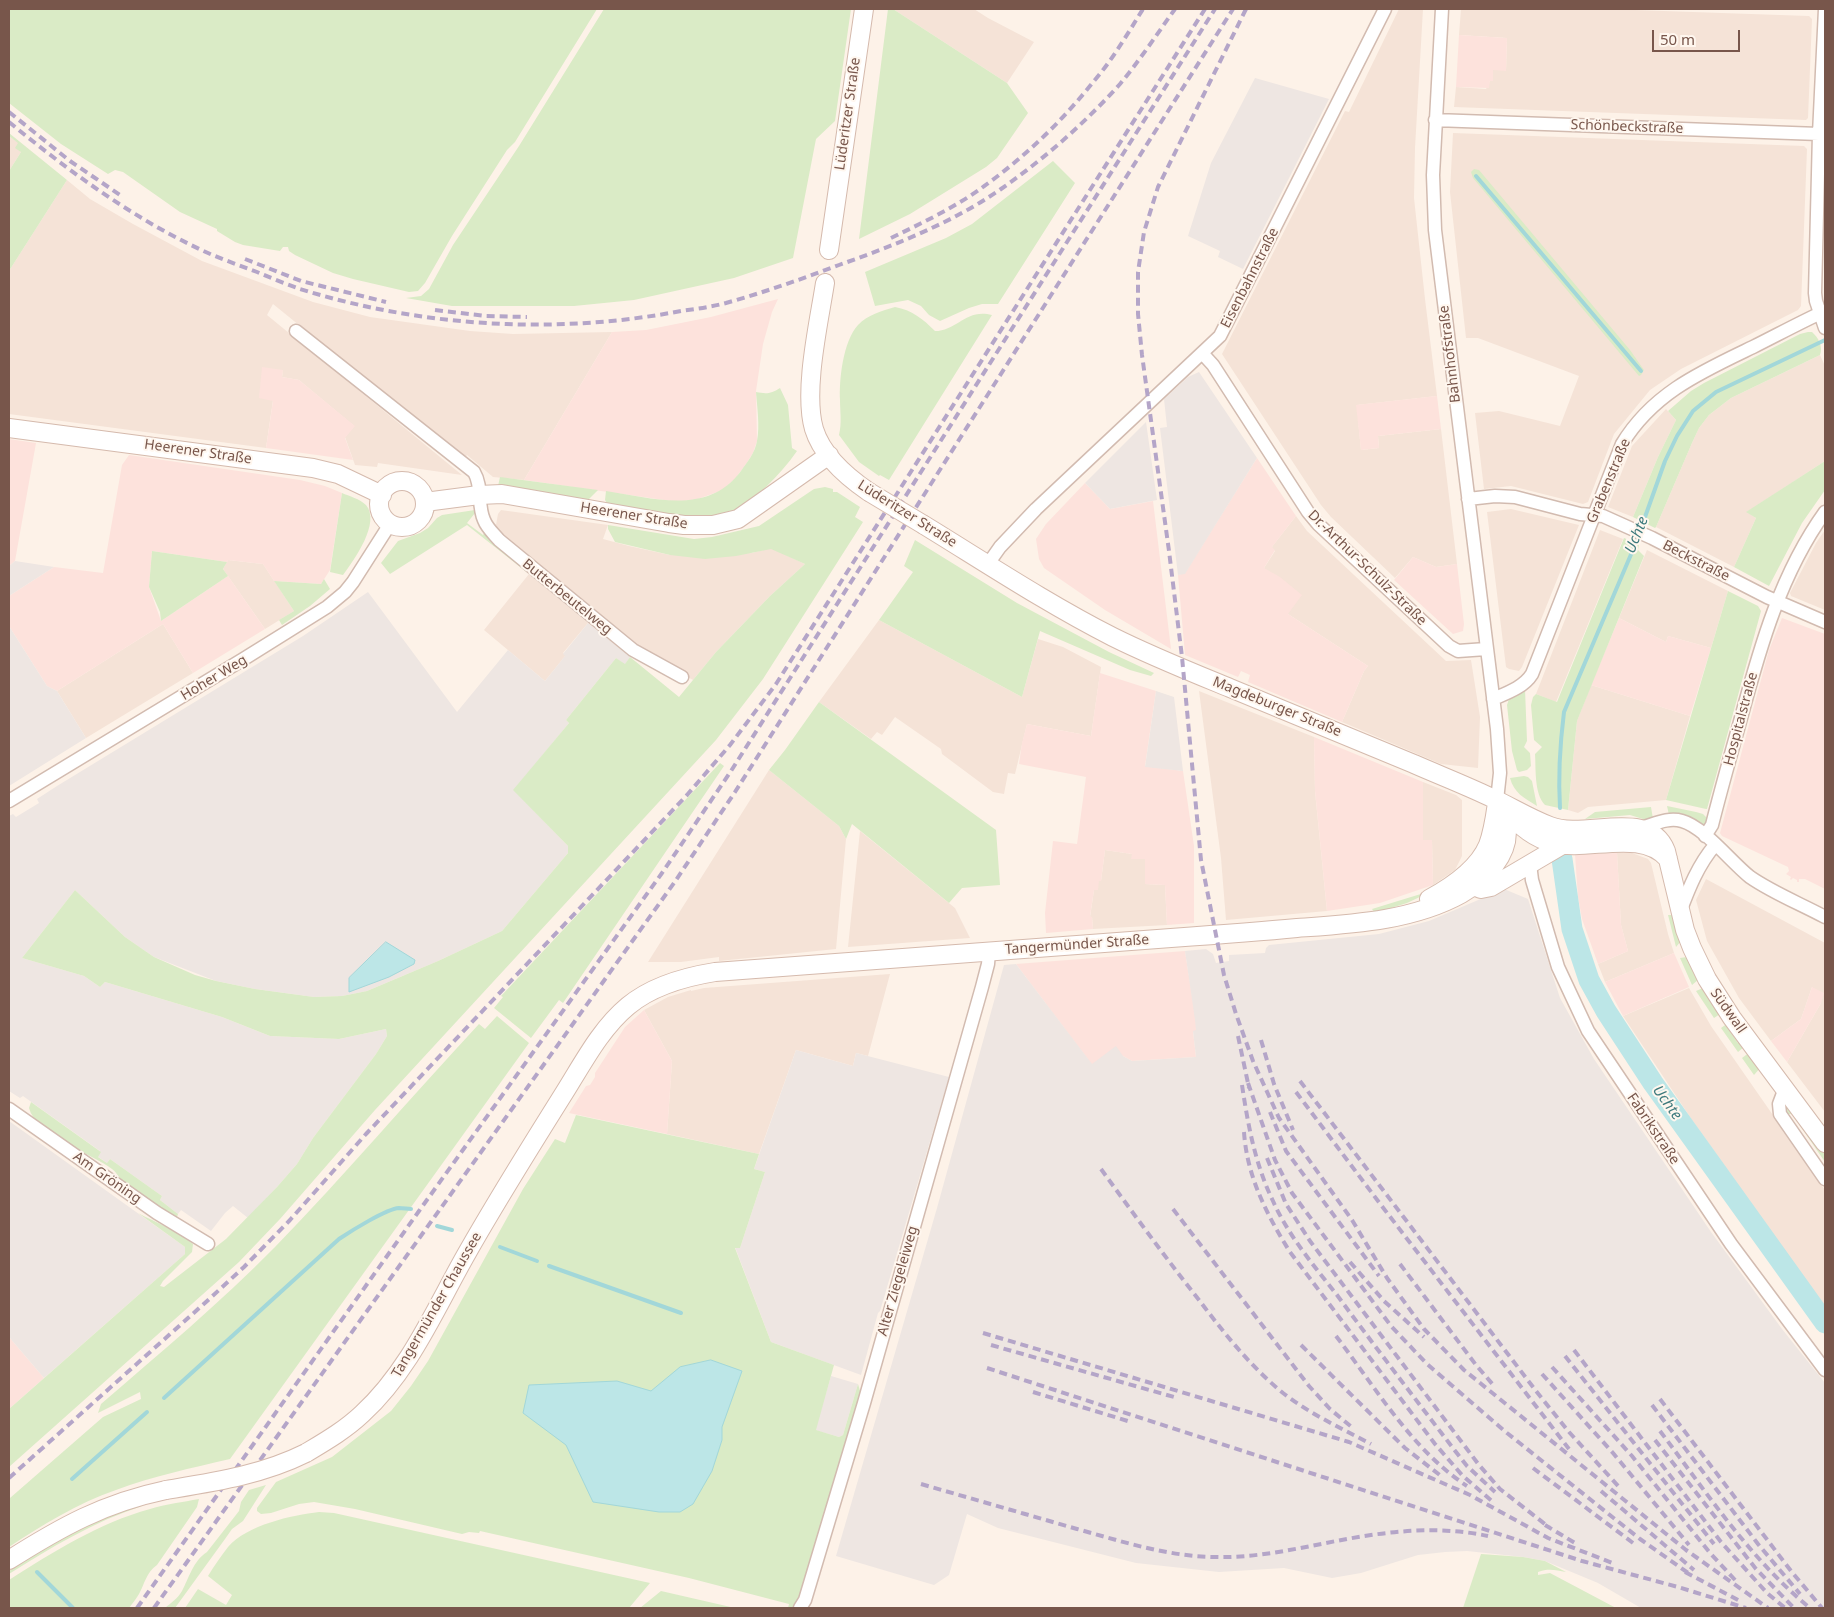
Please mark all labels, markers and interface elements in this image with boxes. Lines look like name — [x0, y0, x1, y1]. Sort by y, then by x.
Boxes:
scale bar — [1654, 20, 1742, 52]
text: 50 m — [1660, 29, 1695, 49]
street label: Lüderitzer Straße — [832, 57, 864, 171]
street label: Schönbeckstraße — [1570, 117, 1684, 137]
street label: Eisenbahnstraße — [1217, 225, 1283, 331]
street label: Bahnhofstraße — [1436, 304, 1464, 404]
street label: Heerener Straße — [143, 436, 253, 468]
street label: Grabenstraße — [1584, 436, 1634, 526]
street label: Lüderitzer Straße — [854, 477, 960, 551]
street label: Heerener Straße — [579, 499, 689, 533]
street label: Dr.-Arthur-Schulz-Straße — [1304, 507, 1430, 629]
water label: Uchte — [1622, 514, 1652, 556]
street label: Beckstraße — [1660, 537, 1732, 585]
street label: Butterbeutelweg — [519, 556, 615, 638]
street label: Hoher Weg — [178, 652, 250, 704]
street label: Hospitalstraße — [1720, 670, 1762, 768]
street label: Magdeburger Straße — [1210, 673, 1344, 741]
street label: Tangermünder Straße — [1004, 932, 1150, 958]
street label: Südwall — [1706, 985, 1750, 1037]
water label: Uchte — [1649, 1082, 1685, 1124]
street label: Fabrikstraße — [1623, 1090, 1683, 1168]
street label: Am Gröning — [70, 1148, 144, 1208]
street label: Alter Ziegeleiweg — [874, 1224, 922, 1338]
street label: Tangermünder Chaussee — [388, 1229, 486, 1381]

